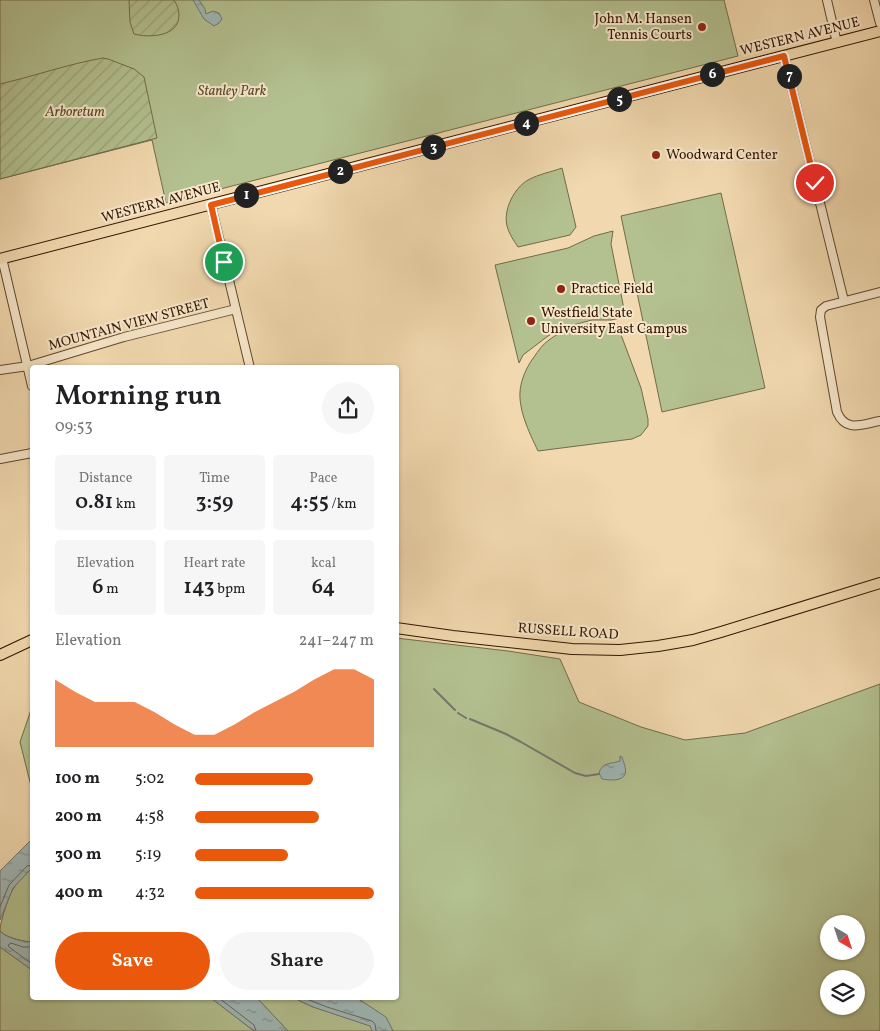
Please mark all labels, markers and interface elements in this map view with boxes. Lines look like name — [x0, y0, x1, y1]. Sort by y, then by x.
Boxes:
place label: John M. Hansen Tennis Courts — [595, 10, 692, 45]
street label: WESTERN AVENUE — [738, 13, 862, 61]
marker: John M. Hansen Tennis Courts — [696, 21, 708, 33]
pin: 6 — [700, 62, 724, 86]
pin: 7 — [776, 64, 802, 88]
text: 6 — [709, 65, 716, 84]
text: 7 — [786, 67, 793, 86]
park label: Stanley Park — [198, 82, 267, 101]
pin: 5 — [606, 86, 632, 112]
text: 5 — [616, 90, 623, 109]
park label: Arboretum — [44, 103, 105, 122]
pin: 4 — [514, 110, 538, 136]
text: 4 — [522, 114, 531, 133]
pin: 3 — [420, 134, 446, 160]
text: 3 — [430, 138, 437, 157]
place label: Woodward Center — [666, 146, 778, 165]
marker: Woodward Center — [650, 149, 662, 161]
pin: 2 — [328, 158, 352, 184]
text: 2 — [337, 162, 344, 181]
pin — [794, 162, 836, 204]
icon: check — [801, 169, 829, 197]
street label: WESTERN AVENUE — [99, 178, 223, 228]
pin: 1 — [234, 182, 258, 208]
text: 1 — [244, 186, 249, 205]
pin — [203, 241, 245, 283]
icon: arrive — [210, 248, 238, 276]
place label: Practice Field — [571, 280, 654, 299]
marker: Practice Field — [555, 283, 567, 295]
street label: MOUNTAIN VIEW STREET — [46, 294, 212, 356]
place label: Westfield State University East Campus — [541, 304, 687, 339]
marker: Westfield State University East Campus — [525, 315, 537, 327]
text: Morning run — [55, 377, 222, 416]
button: share — [322, 382, 374, 434]
text: 09:53 — [55, 416, 93, 438]
text: Distance — [79, 469, 132, 488]
text: Time — [199, 469, 230, 488]
text: Pace — [310, 469, 338, 488]
text: 0.81 — [75, 488, 113, 517]
text: 3:59 — [196, 488, 233, 517]
text: 4:55 — [290, 488, 329, 517]
text: km — [113, 495, 136, 514]
text: /km — [329, 495, 357, 514]
text: Elevation — [76, 554, 135, 573]
text: Heart rate — [184, 554, 245, 573]
text: kcal — [311, 554, 336, 573]
text: 6 — [92, 573, 103, 602]
text: 143 — [184, 573, 215, 602]
text: 64 — [312, 573, 335, 602]
text: m — [103, 580, 119, 599]
text: bpm — [215, 580, 245, 599]
street label: RUSSELL ROAD — [517, 619, 619, 645]
text: Elevation — [55, 630, 122, 652]
text: 241–247 m — [299, 630, 374, 652]
text: 100 m — [55, 768, 100, 790]
text: 5:02 — [135, 768, 165, 790]
text: 200 m — [55, 806, 102, 828]
text: 4:58 — [135, 806, 164, 828]
text: 300 m — [55, 844, 101, 866]
text: 5:19 — [135, 844, 161, 866]
text: 400 m — [55, 882, 103, 904]
text: 4:32 — [135, 882, 165, 904]
north arrow — [820, 915, 865, 960]
map controls — [820, 915, 865, 1015]
button: Save — [55, 932, 210, 990]
button: Share — [220, 932, 374, 990]
button: layers — [820, 970, 865, 1015]

